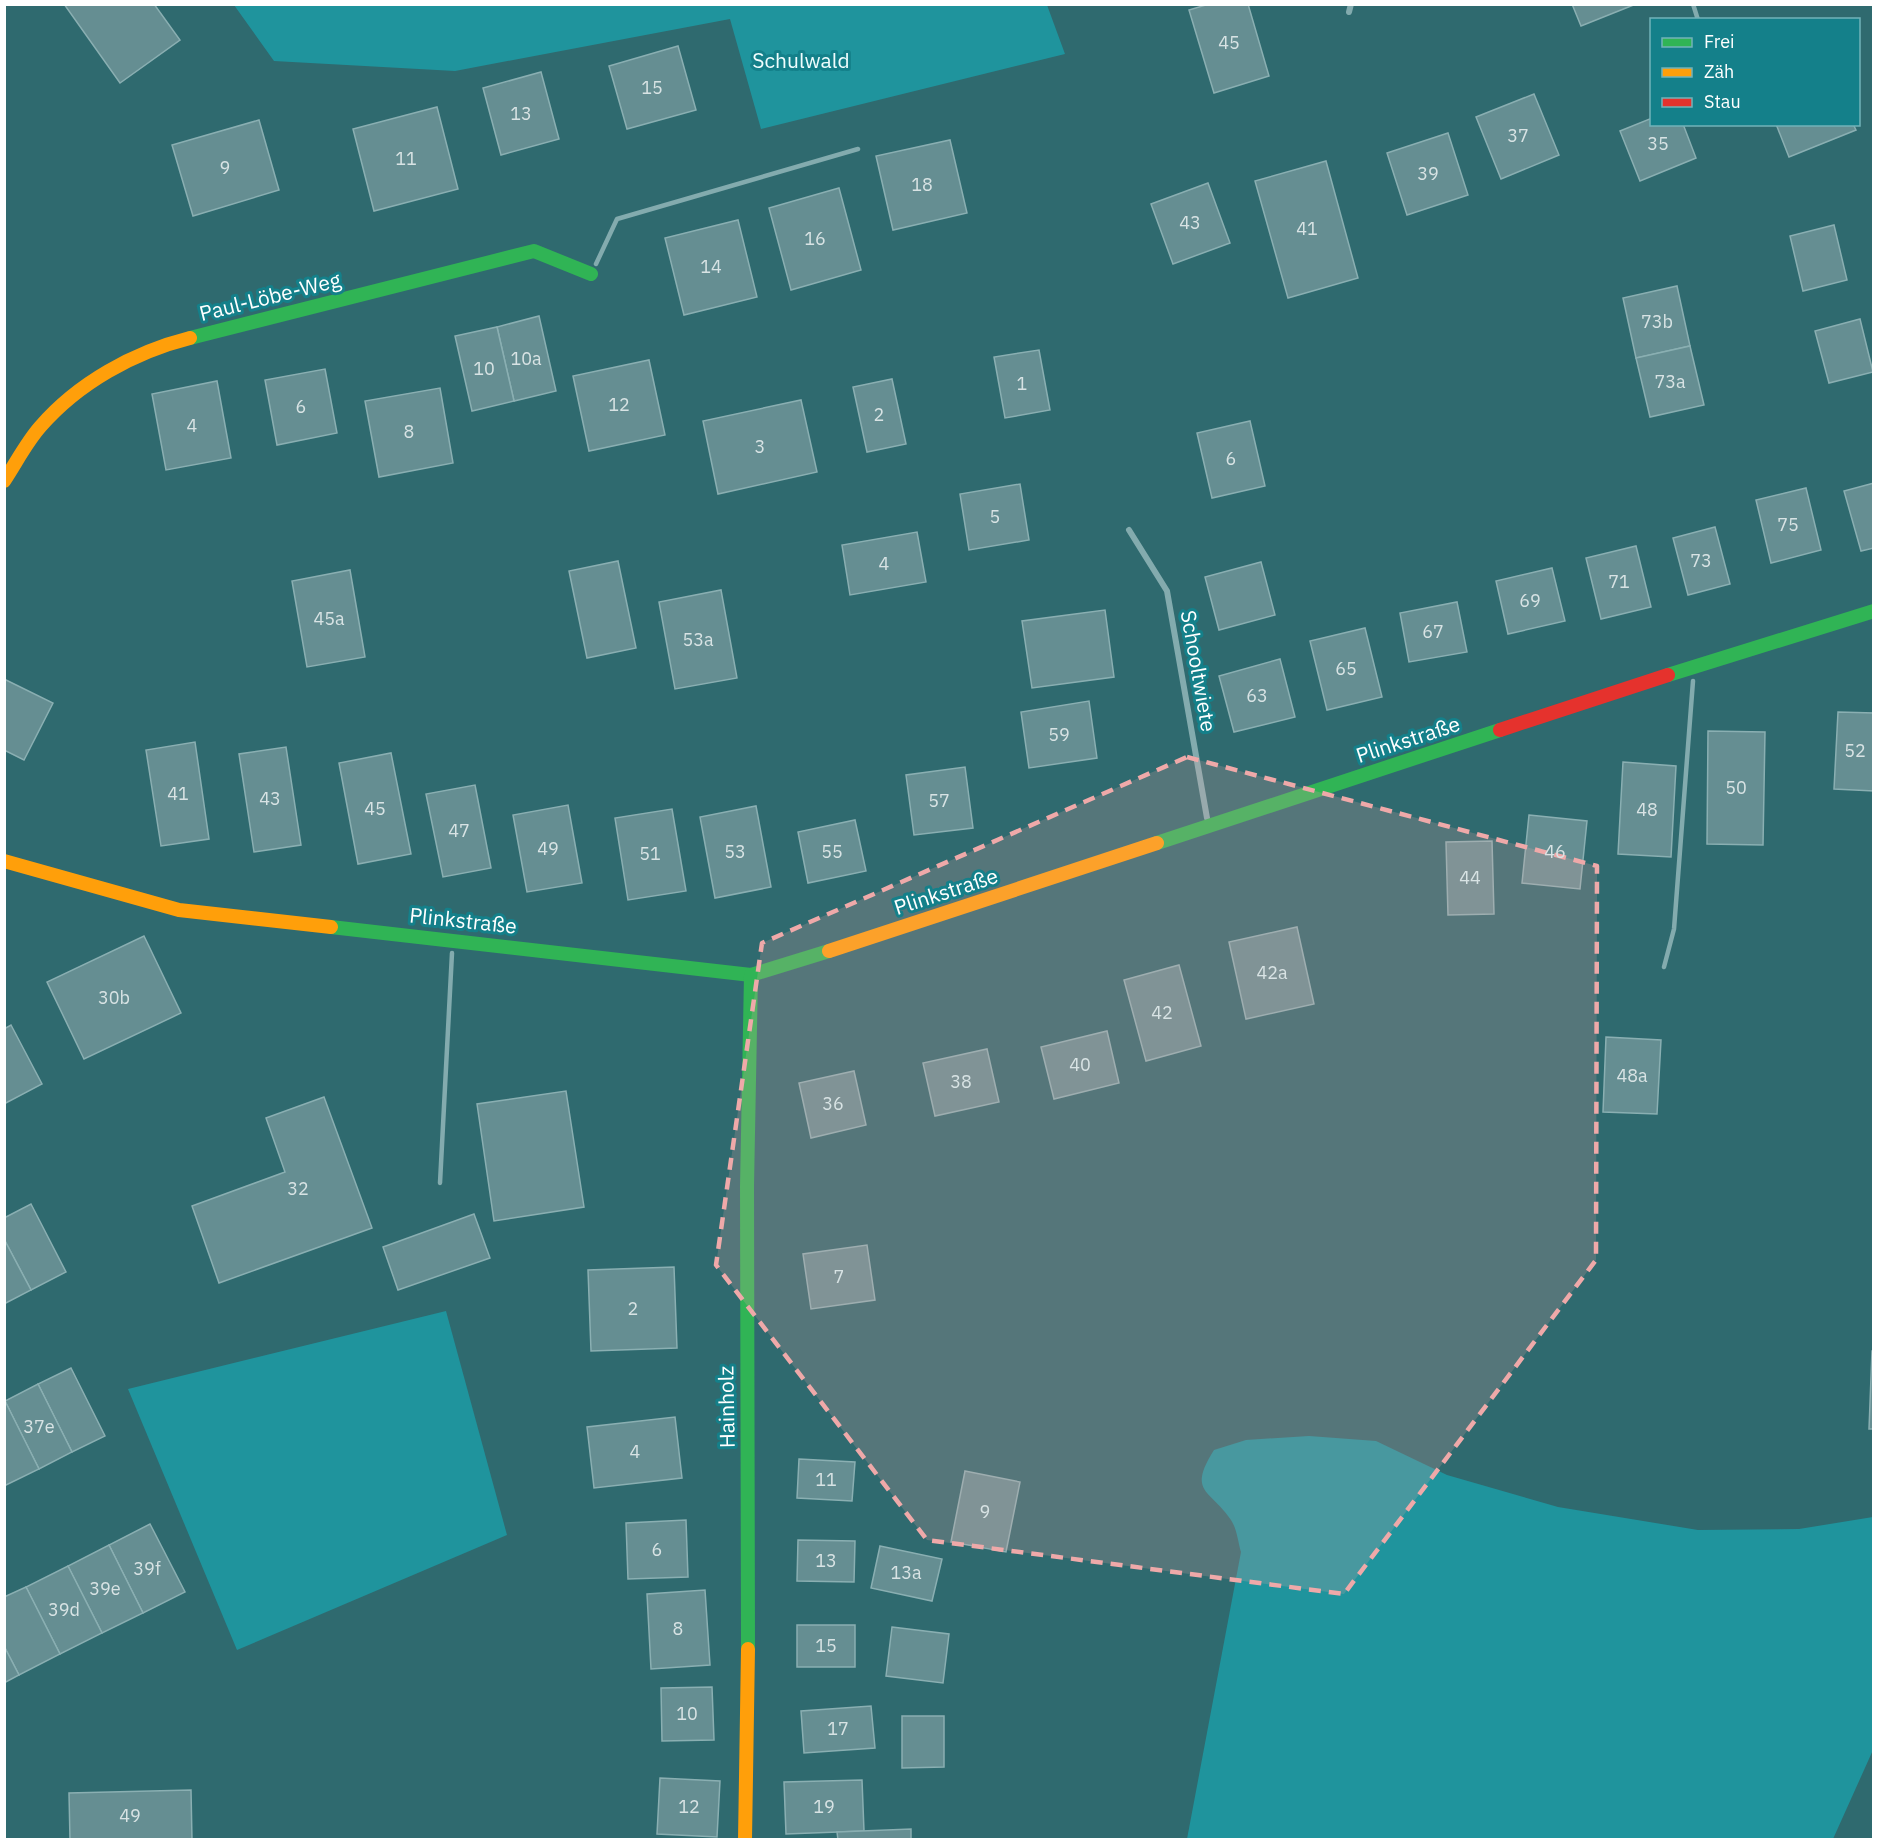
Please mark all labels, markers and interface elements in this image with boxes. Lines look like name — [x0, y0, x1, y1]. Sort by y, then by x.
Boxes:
legend — [1650, 18, 1860, 126]
text: Frei — [1704, 30, 1735, 53]
house number: 45 — [1218, 31, 1240, 54]
park label: Schulwald — [752, 46, 850, 74]
text: Zäh — [1704, 60, 1734, 83]
house number: 15 — [641, 76, 663, 99]
text: Stau — [1704, 90, 1741, 113]
house number: 13 — [510, 102, 532, 125]
house number: 37 — [1507, 124, 1529, 147]
house number: 35 — [1647, 132, 1669, 155]
house number: 11 — [395, 147, 417, 170]
house number: 9 — [220, 156, 230, 179]
house number: 39 — [1417, 162, 1439, 185]
house number: 18 — [911, 173, 933, 196]
house number: 43 — [1179, 211, 1201, 234]
house number: 41 — [1296, 217, 1318, 240]
house number: 16 — [804, 227, 826, 250]
house number: 14 — [700, 255, 722, 278]
street label: Paul-Löbe-Weg — [196, 265, 343, 327]
house number: 73b — [1641, 310, 1673, 333]
house number: 10a — [510, 347, 542, 370]
house number: 10 — [473, 357, 495, 380]
house number: 73a — [1654, 370, 1686, 393]
house number: 1 — [1017, 372, 1027, 395]
house number: 12 — [608, 393, 630, 416]
house number: 6 — [296, 395, 306, 418]
house number: 2 — [874, 403, 884, 426]
house number: 4 — [187, 414, 198, 437]
house number: 8 — [404, 420, 414, 443]
house number: 3 — [755, 435, 765, 458]
house number: 6 — [1226, 447, 1236, 470]
house number: 5 — [990, 505, 1000, 528]
house number: 75 — [1777, 513, 1799, 536]
house number: 73 — [1690, 549, 1712, 572]
house number: 4 — [879, 552, 890, 575]
house number: 71 — [1608, 570, 1630, 593]
house number: 69 — [1519, 589, 1541, 612]
house number: 45a — [313, 607, 345, 630]
street label: Schooltwiete — [1175, 608, 1223, 734]
house number: 67 — [1422, 620, 1444, 643]
house number: 53a — [682, 628, 714, 651]
house number: 65 — [1335, 657, 1357, 680]
house number: 63 — [1246, 684, 1268, 707]
street label: Plinkstraße — [1352, 709, 1463, 769]
house number: 59 — [1048, 723, 1070, 746]
house number: 52 — [1844, 739, 1866, 762]
house number: 50 — [1725, 776, 1747, 799]
house number: 41 — [167, 782, 189, 805]
house number: 43 — [259, 787, 281, 810]
house number: 57 — [928, 789, 950, 812]
house number: 45 — [364, 797, 386, 820]
house number: 48 — [1636, 798, 1658, 821]
house number: 47 — [448, 819, 470, 842]
house number: 49 — [537, 837, 559, 860]
house number: 53 — [724, 840, 746, 863]
house number: 55 — [821, 840, 843, 863]
house number: 46 — [1544, 840, 1566, 863]
house number: 51 — [639, 842, 661, 865]
street label: Plinkstraße — [890, 861, 1001, 921]
house number: 44 — [1459, 866, 1481, 889]
street label: Plinkstraße — [408, 900, 518, 940]
house number: 42a — [1256, 961, 1288, 984]
house number: 30b — [98, 986, 130, 1009]
house number: 42 — [1151, 1001, 1173, 1024]
house number: 40 — [1069, 1053, 1091, 1076]
house number: 48a — [1616, 1064, 1648, 1087]
house number: 38 — [950, 1070, 972, 1093]
house number: 36 — [822, 1092, 844, 1115]
house number: 32 — [287, 1177, 309, 1200]
house number: 7 — [834, 1265, 844, 1288]
house number: 2 — [628, 1297, 638, 1320]
street label: Hainholz — [711, 1365, 741, 1448]
house number: 37e — [23, 1415, 55, 1438]
house number: 4 — [630, 1440, 641, 1463]
house number: 11 — [815, 1468, 837, 1491]
house number: 9 — [980, 1500, 990, 1523]
house number: 6 — [652, 1538, 662, 1561]
house number: 13 — [815, 1549, 837, 1572]
house number: 39f — [133, 1557, 161, 1580]
house number: 13a — [890, 1561, 922, 1584]
house number: 39e — [89, 1577, 121, 1600]
house number: 39d — [48, 1598, 80, 1621]
house number: 8 — [673, 1617, 683, 1640]
house number: 15 — [815, 1634, 837, 1657]
house number: 10 — [676, 1702, 698, 1725]
house number: 17 — [827, 1717, 849, 1740]
house number: 12 — [678, 1795, 700, 1818]
house number: 19 — [813, 1795, 835, 1818]
house number: 49 — [119, 1804, 141, 1827]

